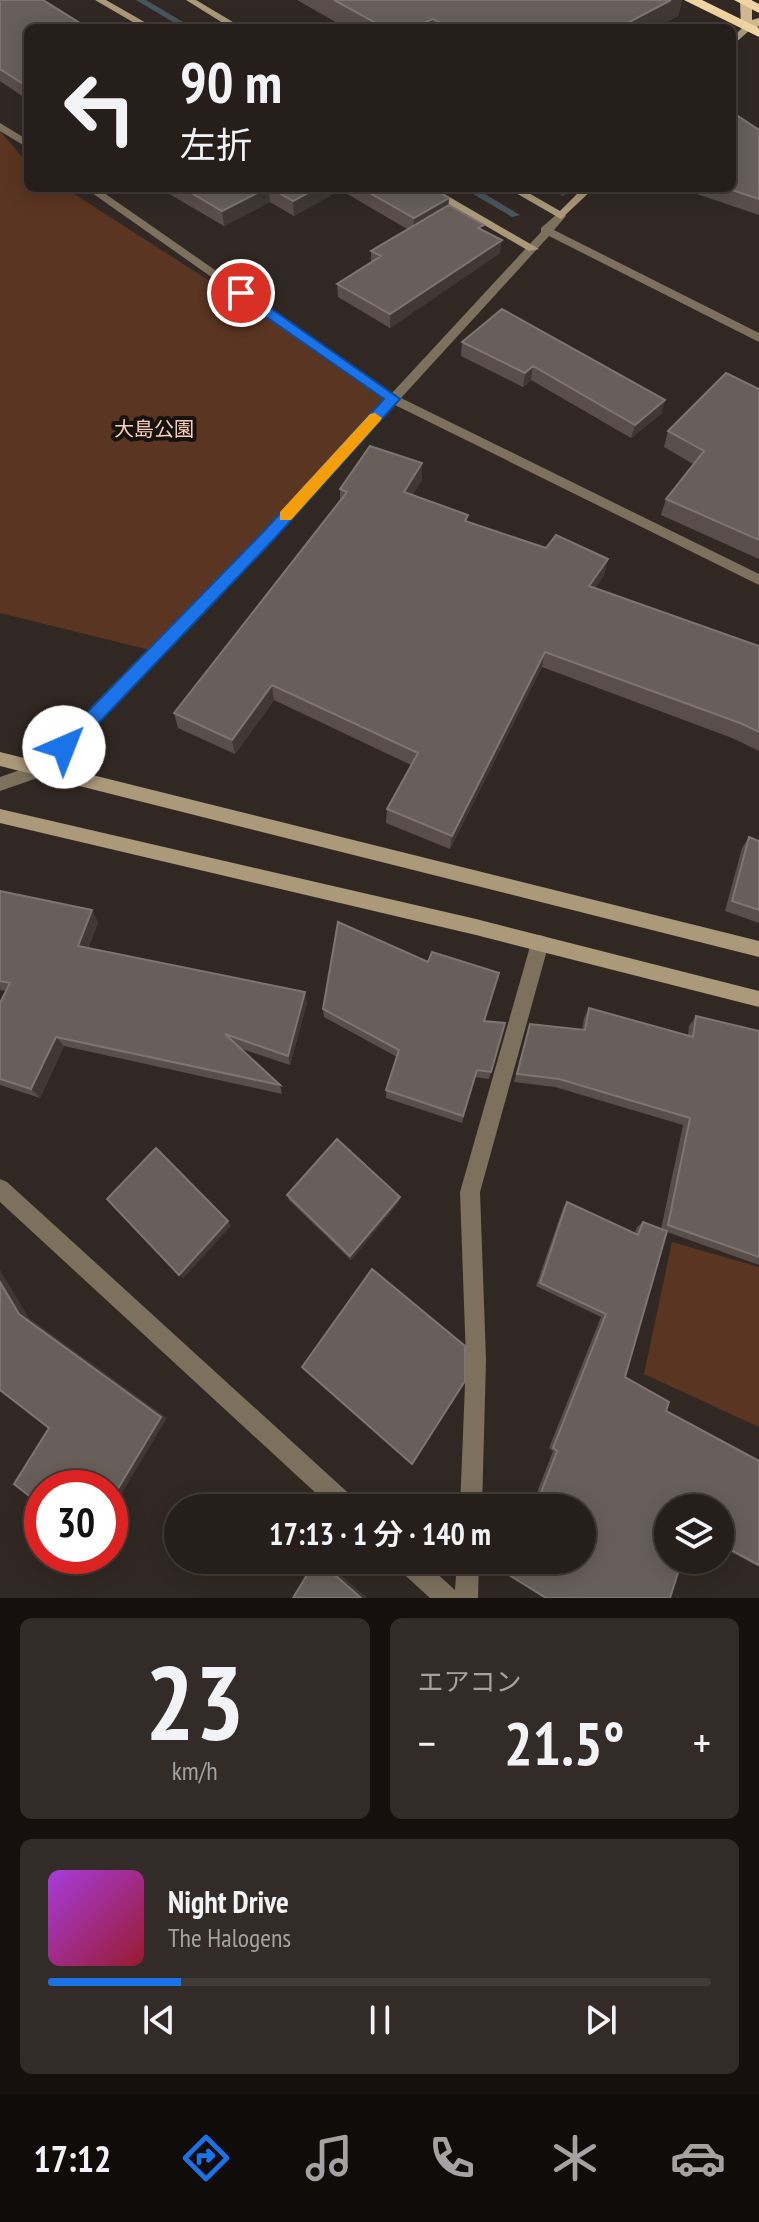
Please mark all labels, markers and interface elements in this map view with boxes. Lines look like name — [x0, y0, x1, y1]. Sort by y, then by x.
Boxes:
text: 90 m — [180, 46, 282, 118]
icon: left — [48, 56, 152, 160]
text: 左折 — [180, 121, 252, 168]
pin — [207, 259, 275, 327]
icon: arrive — [219, 271, 263, 315]
park label: 大島公園 — [114, 416, 194, 442]
position arrow — [22, 705, 106, 789]
speed limit sign: 30 — [24, 1470, 128, 1574]
map controls — [654, 1494, 734, 1574]
button: layers — [654, 1494, 734, 1574]
text: 17:13 · 1 分 · 140 m — [269, 1514, 491, 1553]
text: 23 — [145, 1634, 244, 1769]
text: エアコン — [418, 1665, 522, 1698]
text: 21.5° — [504, 1704, 625, 1782]
text: − — [418, 1714, 436, 1771]
text: + — [693, 1714, 711, 1771]
text: km/h — [172, 1754, 218, 1787]
text: Night Drive — [168, 1882, 289, 1921]
text: The Halogens — [168, 1921, 291, 1954]
icon: previous — [137, 1998, 181, 2042]
icon: pause — [358, 1998, 402, 2042]
icon: next — [579, 1998, 623, 2042]
icon: directions — [178, 2130, 234, 2186]
icon: music — [301, 2130, 357, 2186]
icon: phone — [424, 2130, 480, 2186]
icon: climate — [547, 2130, 603, 2186]
icon: car — [670, 2130, 726, 2186]
text: 17:12 — [33, 2135, 111, 2182]

